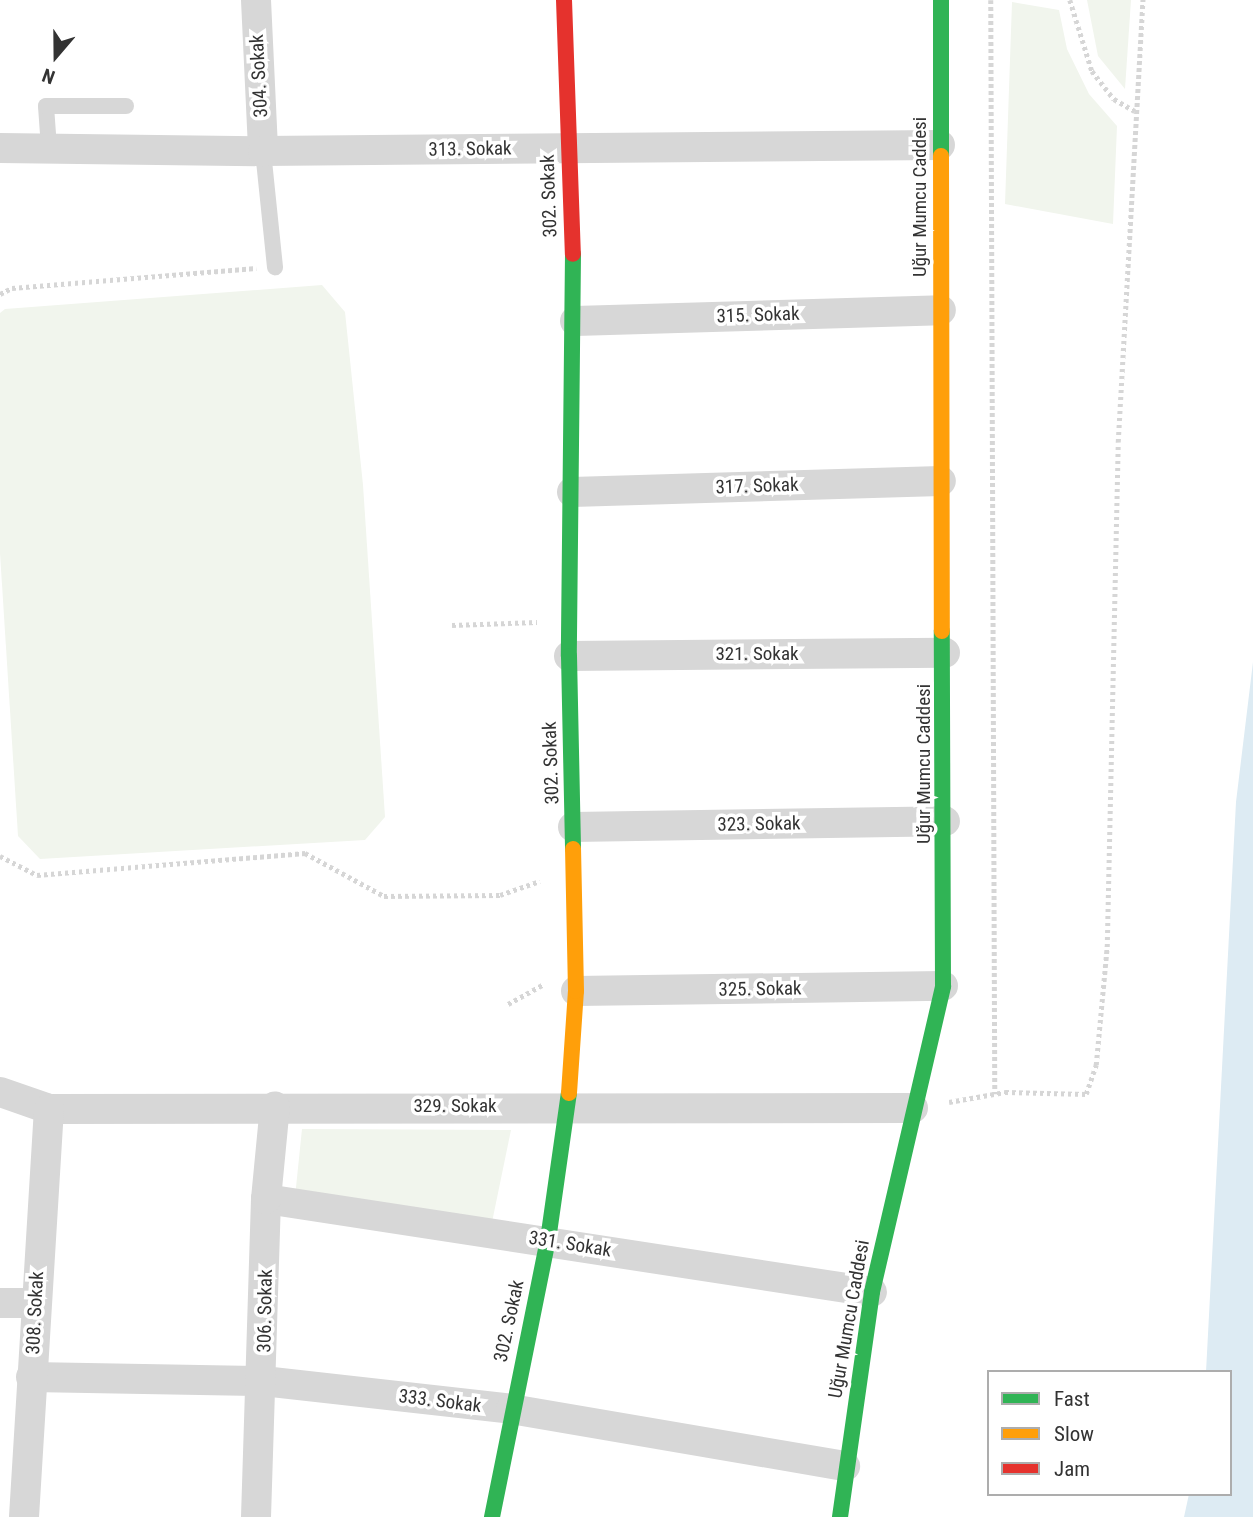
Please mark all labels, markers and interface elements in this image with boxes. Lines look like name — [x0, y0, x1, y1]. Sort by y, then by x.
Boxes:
north arrow — [21, 21, 91, 91]
street label: 304. Sokak — [245, 34, 273, 118]
text: N — [39, 63, 58, 89]
street label: Uğur Mumcu Caddesi — [909, 117, 931, 277]
street label: 313. Sokak — [428, 137, 512, 161]
street label: 302. Sokak — [536, 154, 562, 238]
street label: 315. Sokak — [716, 302, 800, 328]
street label: 317. Sokak — [715, 473, 799, 499]
street label: 321. Sokak — [715, 643, 799, 665]
street label: Uğur Mumcu Caddesi — [913, 684, 935, 844]
street label: 302. Sokak — [538, 721, 564, 805]
street label: 323. Sokak — [717, 812, 801, 836]
street label: 325. Sokak — [718, 977, 802, 1001]
street label: 329. Sokak — [413, 1095, 497, 1117]
street label: 331. Sokak — [527, 1226, 613, 1262]
street label: Uğur Mumcu Caddesi — [824, 1238, 874, 1400]
street label: 306. Sokak — [253, 1269, 277, 1353]
street label: 308. Sokak — [21, 1271, 49, 1355]
street label: 302. Sokak — [489, 1278, 529, 1364]
legend — [987, 1370, 1232, 1496]
street label: 333. Sokak — [397, 1385, 483, 1417]
text: Fast — [1054, 1387, 1090, 1411]
text: Slow — [1054, 1422, 1094, 1446]
text: Jam — [1054, 1457, 1090, 1481]

